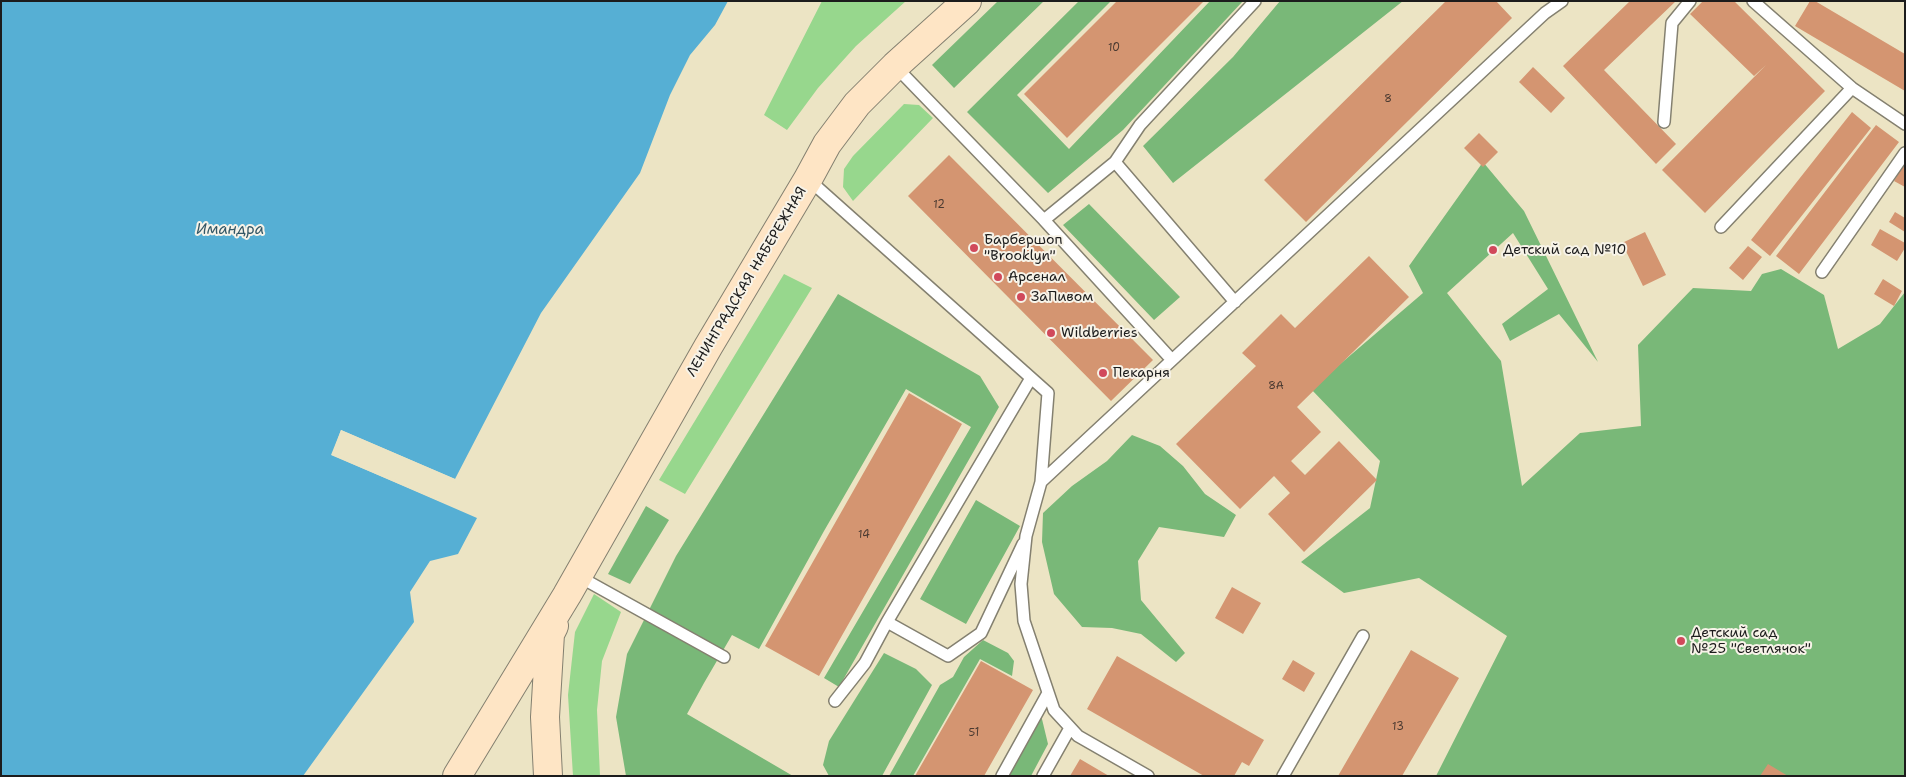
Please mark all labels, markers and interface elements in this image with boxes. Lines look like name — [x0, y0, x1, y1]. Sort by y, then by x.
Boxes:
house number: 10 — [1108, 41, 1120, 55]
house number: 8 — [1384, 92, 1392, 106]
street label: ЛЕНИНГРАДСКАЯ НАБЕРЕЖНАЯ — [684, 184, 810, 380]
house number: 12 — [933, 198, 945, 212]
water label: Имандра — [196, 221, 264, 239]
place label: Барбершоп "Brоoklyn" — [984, 232, 1063, 264]
marker: Барбершоп "Brоoklyn" — [968, 242, 980, 254]
place label: Детский сад №10 — [1503, 242, 1626, 258]
marker: Детский сад №10 — [1487, 244, 1499, 256]
place label: Арсенал — [1008, 269, 1066, 285]
marker: Арсенал — [992, 271, 1004, 283]
place label: ЗаПивом — [1031, 289, 1093, 305]
marker: ЗаПивом — [1015, 291, 1027, 303]
place label: Wildberries — [1061, 325, 1138, 341]
marker: Wildberries — [1045, 327, 1057, 339]
place label: Пекарня — [1113, 365, 1170, 381]
marker: Пекарня — [1097, 367, 1109, 379]
house number: 8А — [1268, 379, 1284, 393]
house number: 14 — [858, 528, 870, 542]
place label: Детский сад №25 "Светлячок" — [1691, 625, 1811, 658]
marker: Детский сад №25 "Светлячок" — [1675, 635, 1687, 647]
house number: 13 — [1392, 720, 1404, 734]
house number: 51 — [969, 726, 979, 740]

